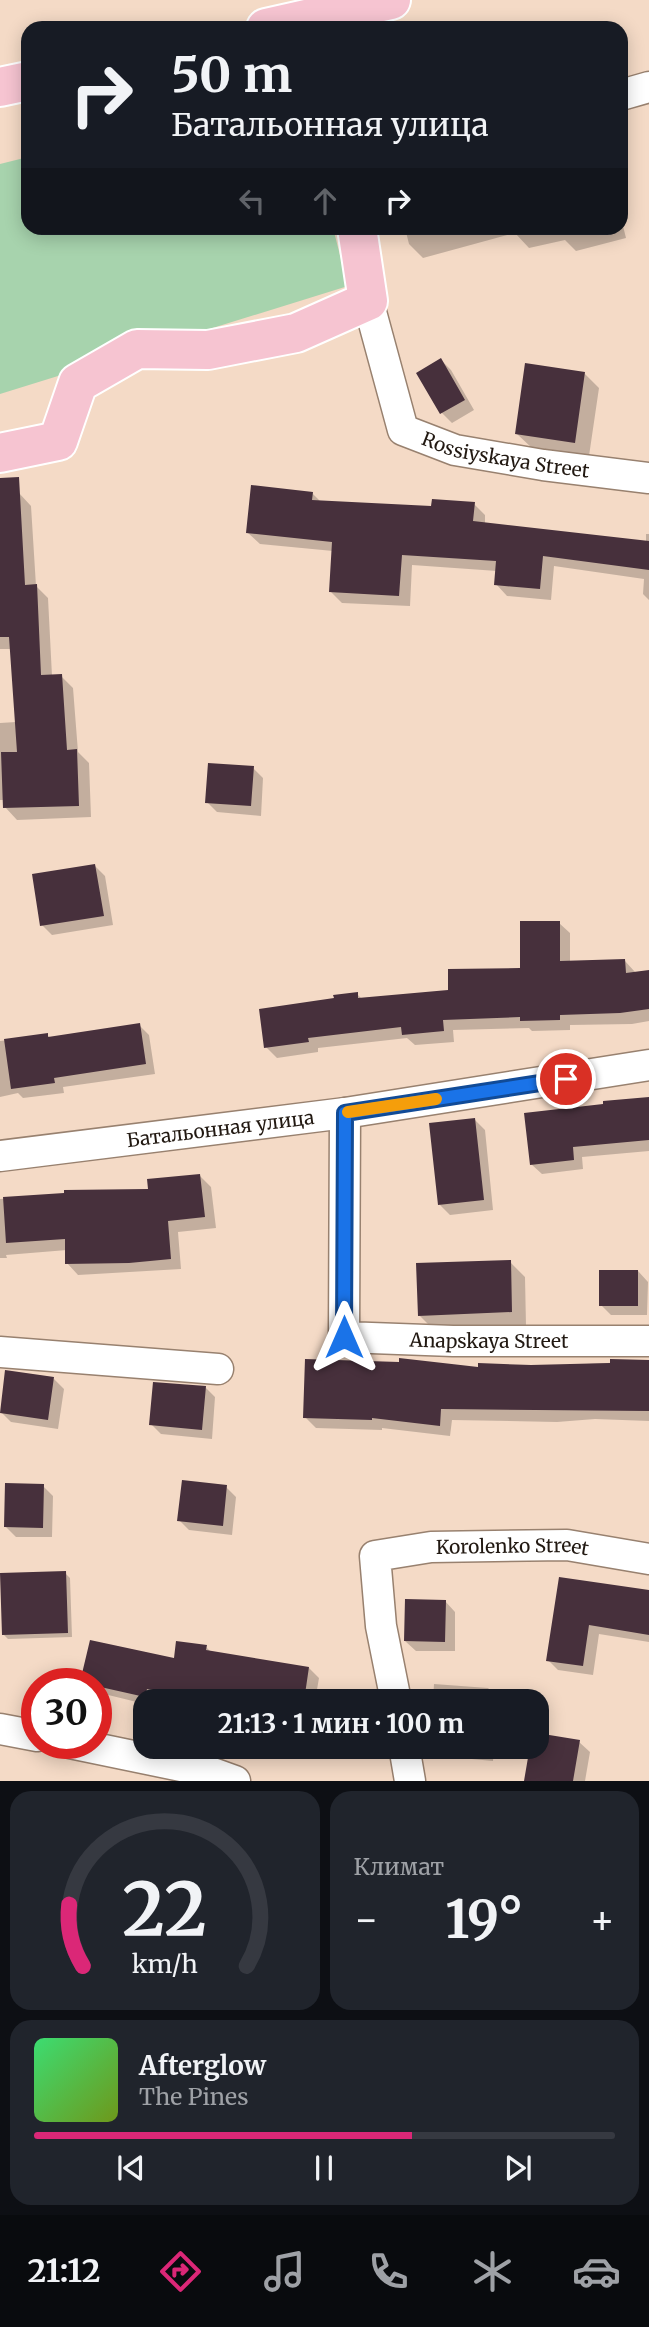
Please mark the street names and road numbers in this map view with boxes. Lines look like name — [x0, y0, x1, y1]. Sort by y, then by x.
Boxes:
street label: Rossiyskaya Street — [418, 426, 591, 483]
street label: Батальонная улица — [125, 1105, 315, 1152]
street label: Anapskaya Street — [408, 1327, 569, 1353]
street label: Korolenko Street — [436, 1533, 591, 1561]

